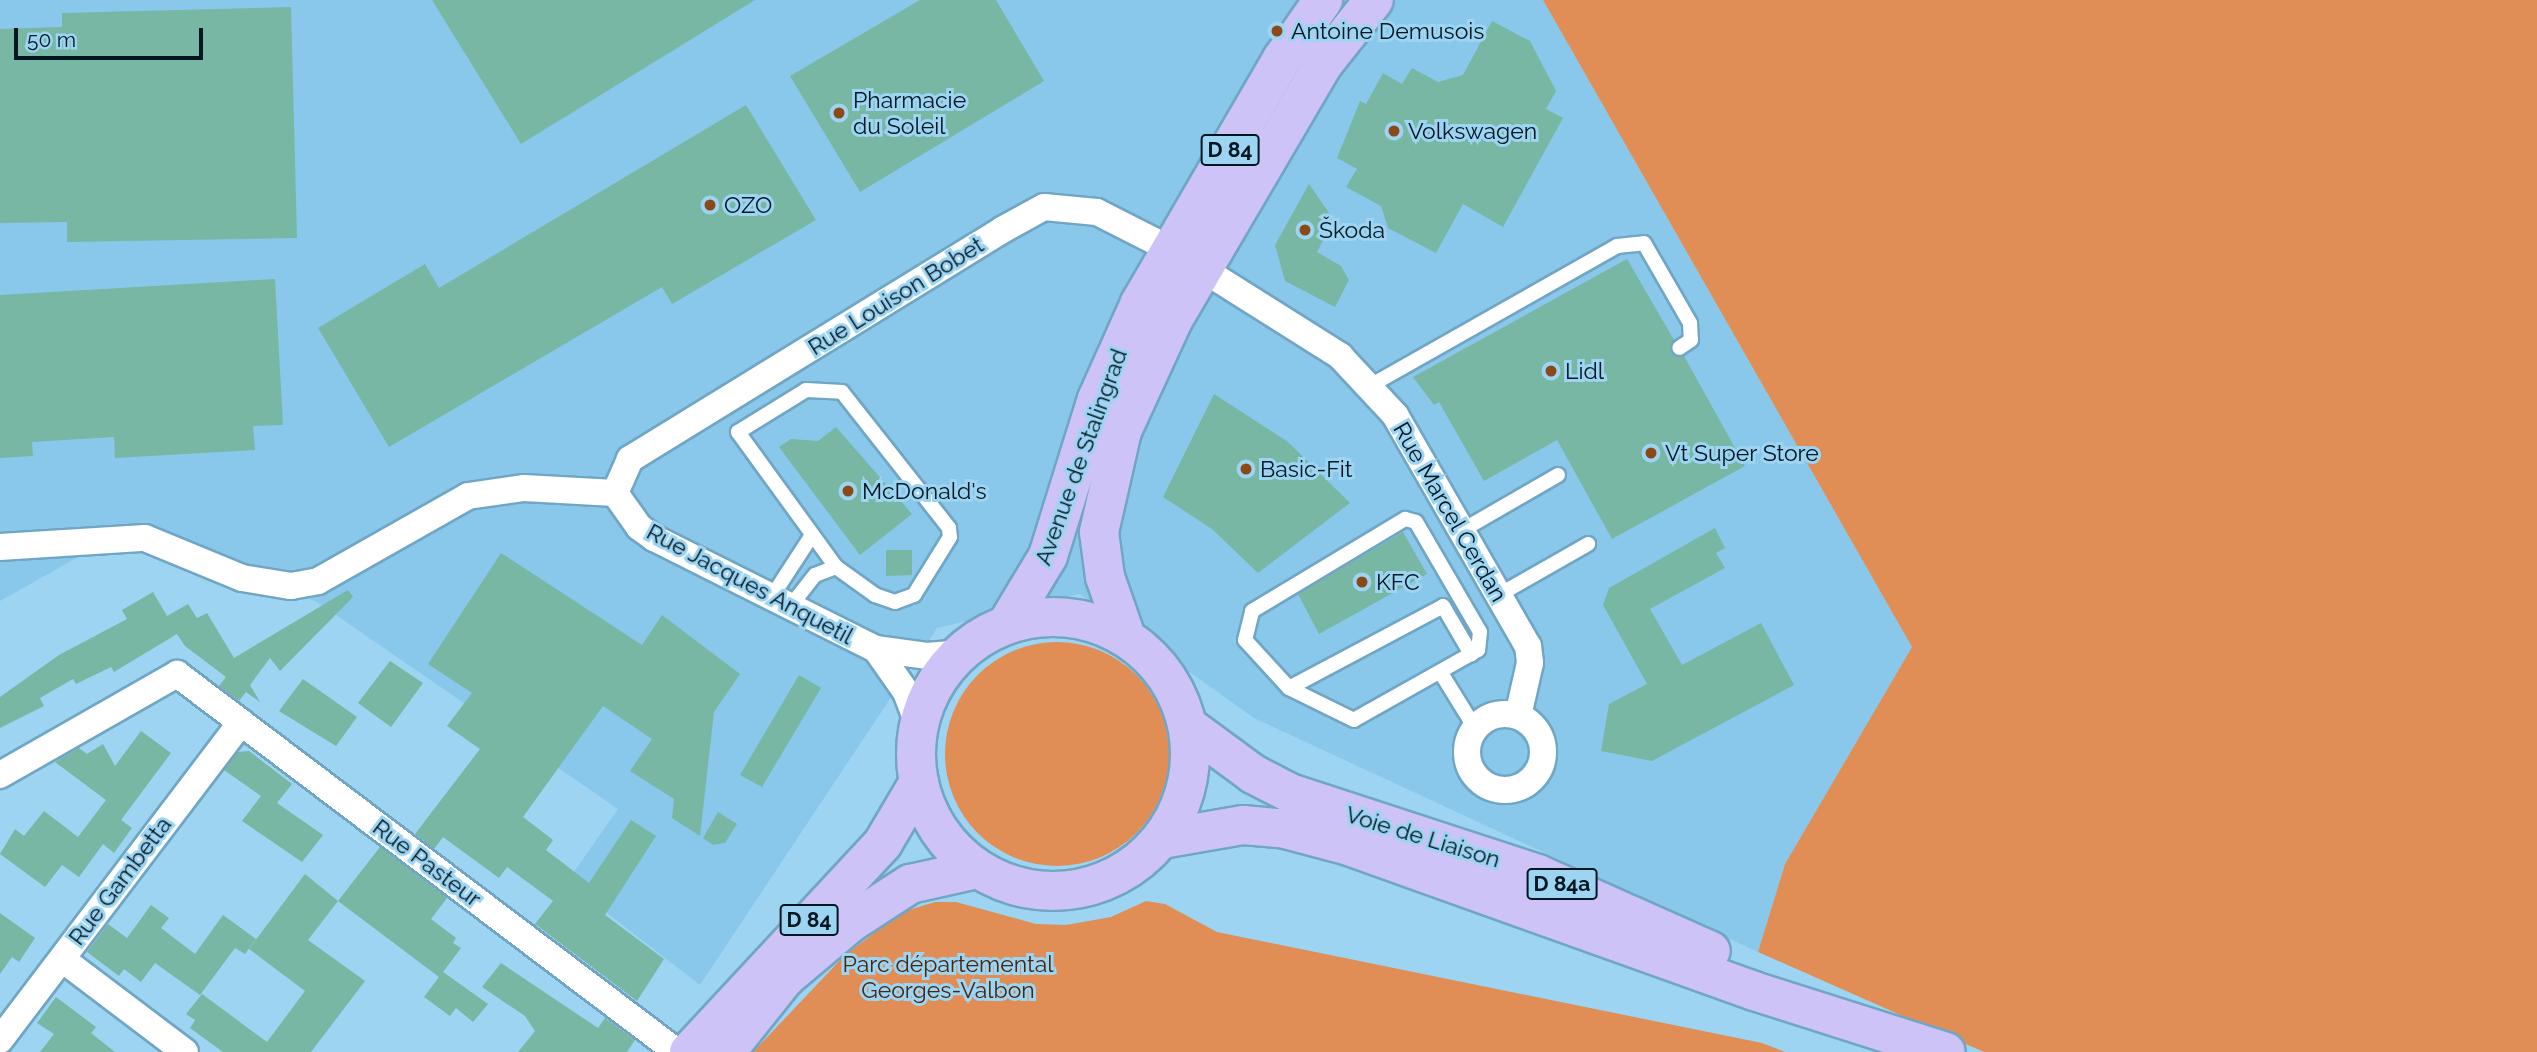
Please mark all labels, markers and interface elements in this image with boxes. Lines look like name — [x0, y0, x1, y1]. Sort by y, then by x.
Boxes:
scale bar — [18, 14, 206, 58]
place label: Antoine Demusois — [1291, 17, 1484, 45]
marker: Antoine Demusois — [1269, 23, 1285, 39]
text: 50 m — [27, 27, 76, 52]
place label: Pharmacie du Soleil — [853, 86, 966, 140]
marker: Pharmacie du Soleil — [831, 105, 847, 121]
place label: Volkswagen — [1408, 117, 1537, 145]
marker: Volkswagen — [1386, 123, 1402, 139]
road number: D 84 — [1200, 132, 1260, 168]
place label: OZO — [724, 191, 772, 219]
marker: OZO — [702, 197, 718, 213]
place label: Škoda — [1319, 216, 1385, 244]
marker: Škoda — [1297, 222, 1313, 238]
street label: Rue Louison Bobet — [803, 231, 989, 361]
street label: Avenue de Stalingrad — [1029, 345, 1133, 569]
place label: Lidl — [1565, 357, 1604, 385]
marker: Lidl — [1543, 363, 1559, 379]
street label: Rue Marcel Cerdan — [1387, 417, 1513, 607]
place label: Vt Super Store — [1665, 439, 1819, 467]
marker: Vt Super Store — [1643, 445, 1659, 461]
place label: Basic-Fit — [1260, 455, 1353, 483]
marker: Basic-Fit — [1238, 461, 1254, 477]
place label: McDonald's — [862, 477, 987, 505]
marker: McDonald's — [840, 483, 856, 499]
street label: Rue Jacques Anquetil — [641, 518, 859, 650]
place label: KFC — [1376, 568, 1420, 596]
marker: KFC — [1354, 574, 1370, 590]
street label: Voie de Liaison — [1342, 800, 1504, 874]
street label: Rue Gambetta — [63, 811, 177, 951]
street label: Rue Pasteur — [367, 813, 487, 913]
road number: D 84a — [1525, 866, 1599, 902]
road number: D 84 — [779, 902, 839, 937]
park label: Parc départemental Georges-Valbon — [843, 950, 1053, 1004]

